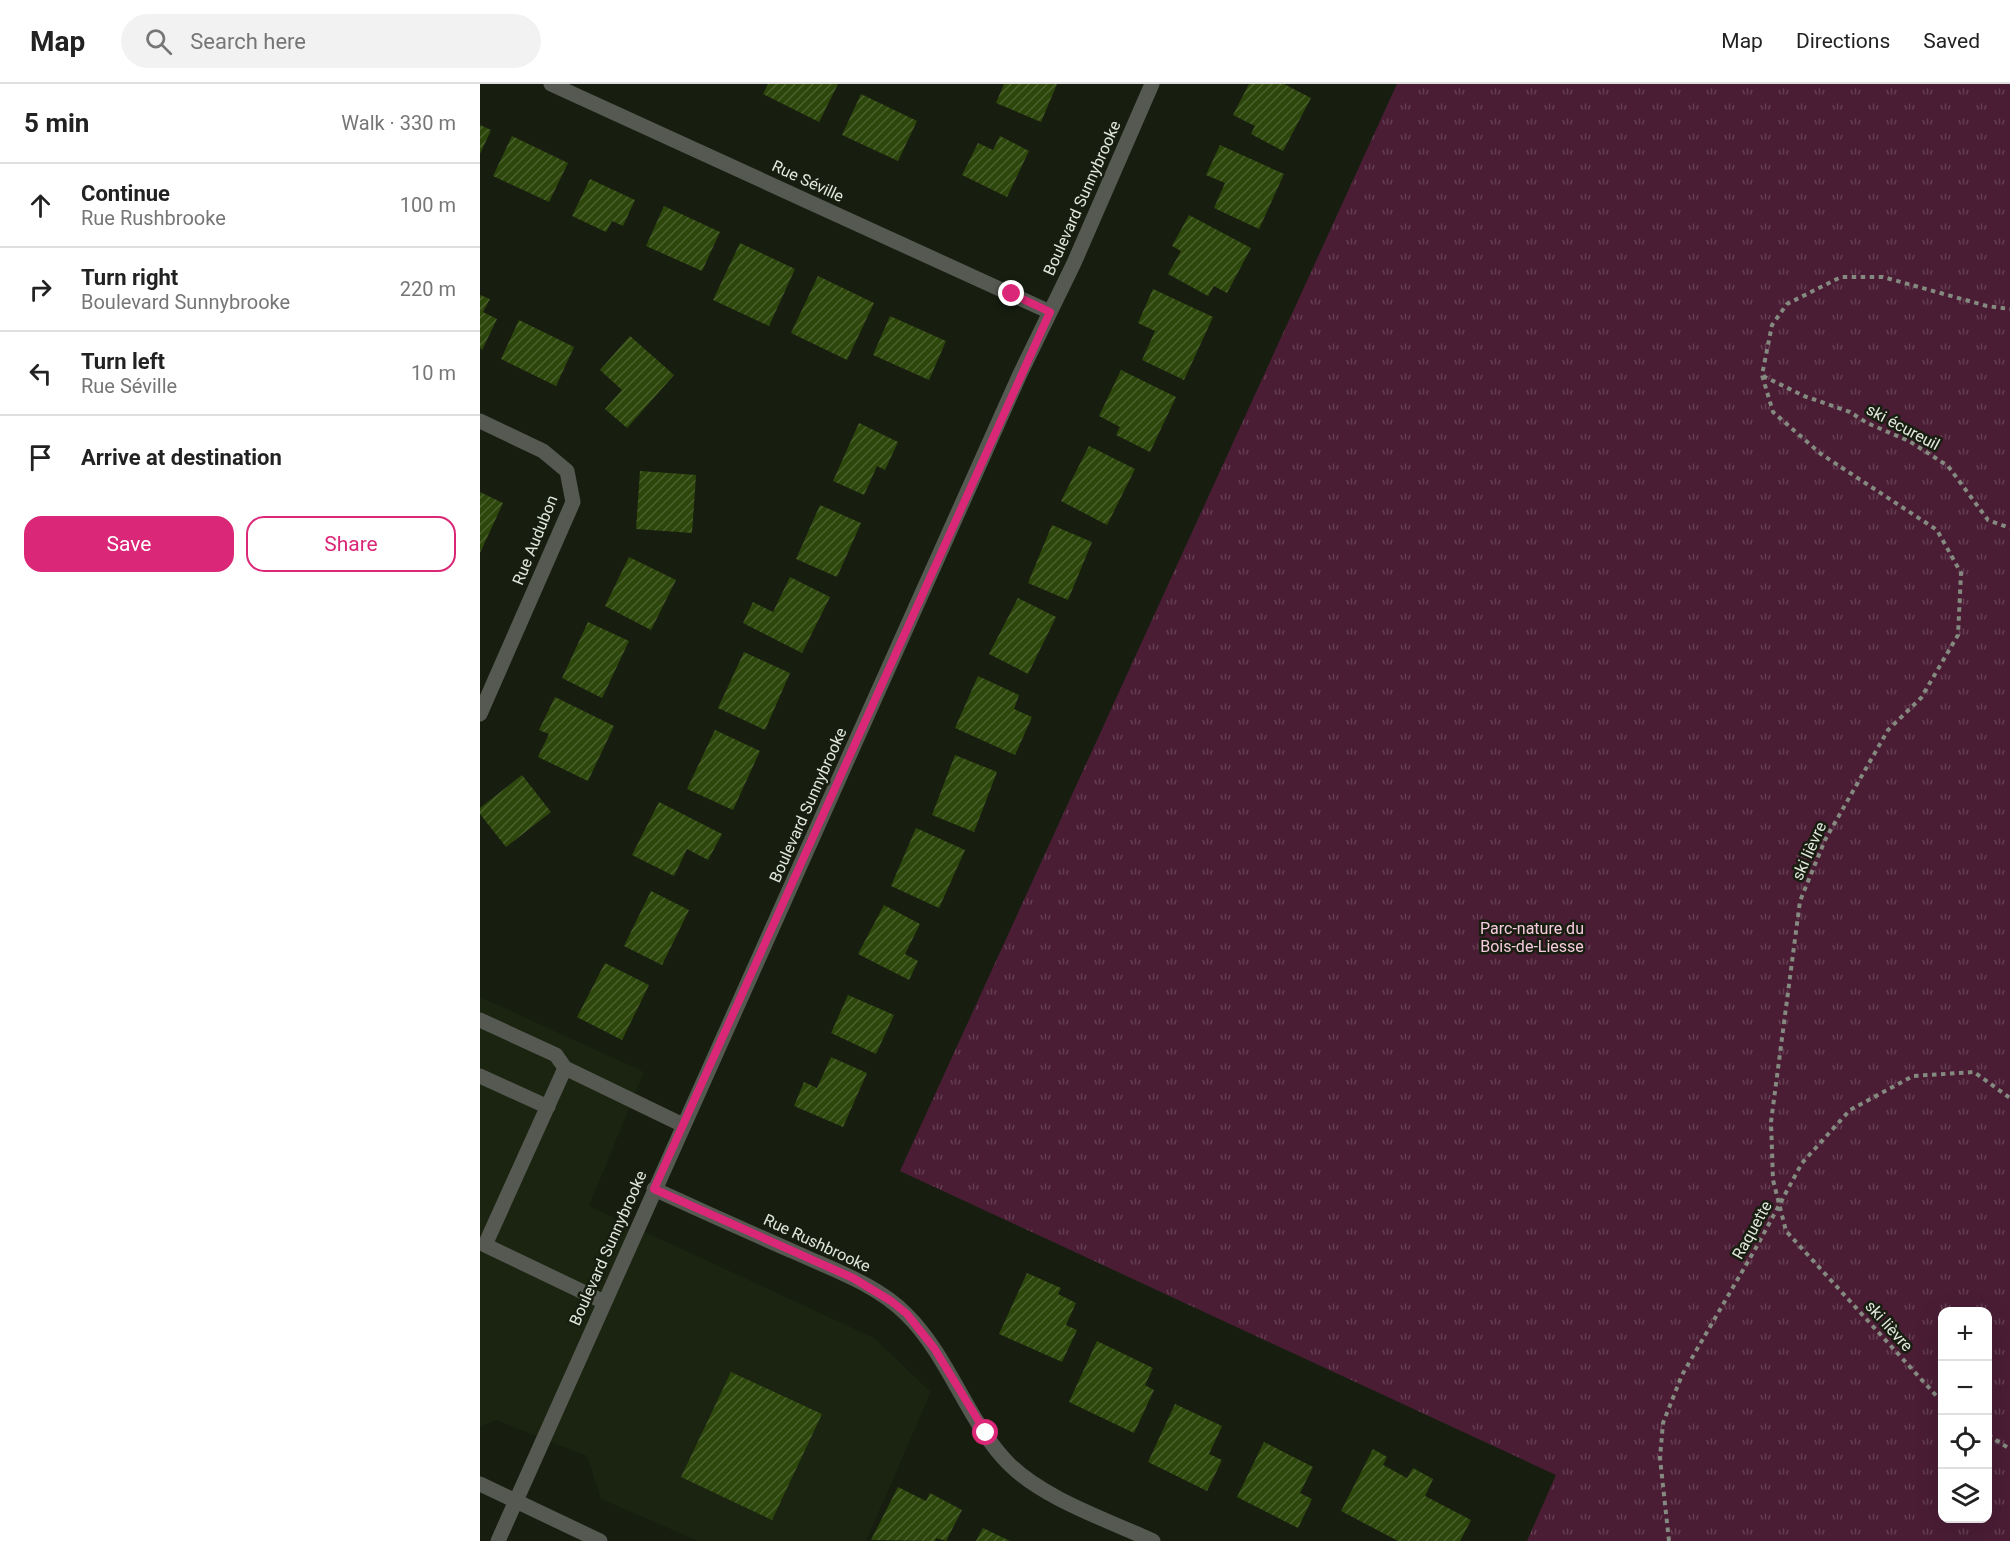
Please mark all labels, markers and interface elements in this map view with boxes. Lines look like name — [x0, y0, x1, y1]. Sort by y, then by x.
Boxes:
search box — [121, 14, 541, 68]
text: Map — [30, 25, 85, 58]
icon: search — [142, 25, 175, 58]
text: Search here — [190, 29, 306, 54]
text: Map — [1721, 29, 1763, 53]
text: Directions — [1796, 29, 1890, 53]
text: Saved — [1923, 29, 1980, 53]
text: 5 min — [24, 108, 89, 138]
text: Walk · 330 m — [341, 111, 456, 135]
street label: Boulevard Sunnybrooke — [1039, 118, 1125, 278]
street label: Rue Séville — [769, 156, 847, 206]
text: Continue — [81, 181, 170, 206]
icon: ahead — [24, 189, 57, 222]
text: 100 m — [400, 193, 456, 217]
text: Rue Rushbrooke — [81, 206, 226, 230]
text: Turn right — [81, 265, 178, 290]
icon: right — [24, 273, 57, 306]
text: 220 m — [400, 277, 456, 301]
route end — [998, 280, 1024, 306]
text: Boulevard Sunnybrooke — [81, 290, 290, 314]
text: Turn left — [81, 349, 165, 374]
icon: left — [24, 357, 57, 390]
text: 10 m — [411, 361, 456, 385]
text: Rue Séville — [81, 374, 177, 398]
street label: ski écureuil — [1863, 400, 1943, 454]
icon: arrive — [24, 441, 57, 474]
text: Arrive at destination — [81, 445, 282, 470]
street label: Rue Audubon — [508, 492, 562, 588]
button: Save — [24, 516, 234, 572]
button: Share — [246, 516, 456, 572]
street label: Boulevard Sunnybrooke — [765, 725, 851, 885]
street label: ski lièvre — [1788, 819, 1830, 883]
park label: Parc-nature du Bois-de-Liesse — [1480, 919, 1584, 956]
street label: Boulevard Sunnybrooke — [565, 1168, 651, 1328]
street label: Raquette — [1728, 1197, 1776, 1263]
street label: Rue Rushbrooke — [760, 1210, 874, 1276]
street label: ski lièvre — [1861, 1297, 1917, 1355]
map controls — [1938, 1307, 1992, 1523]
button: + — [1938, 1307, 1992, 1361]
button: − — [1938, 1361, 1992, 1415]
button: locate — [1938, 1415, 1992, 1469]
route start — [972, 1419, 998, 1445]
button: layers — [1938, 1469, 1992, 1523]

